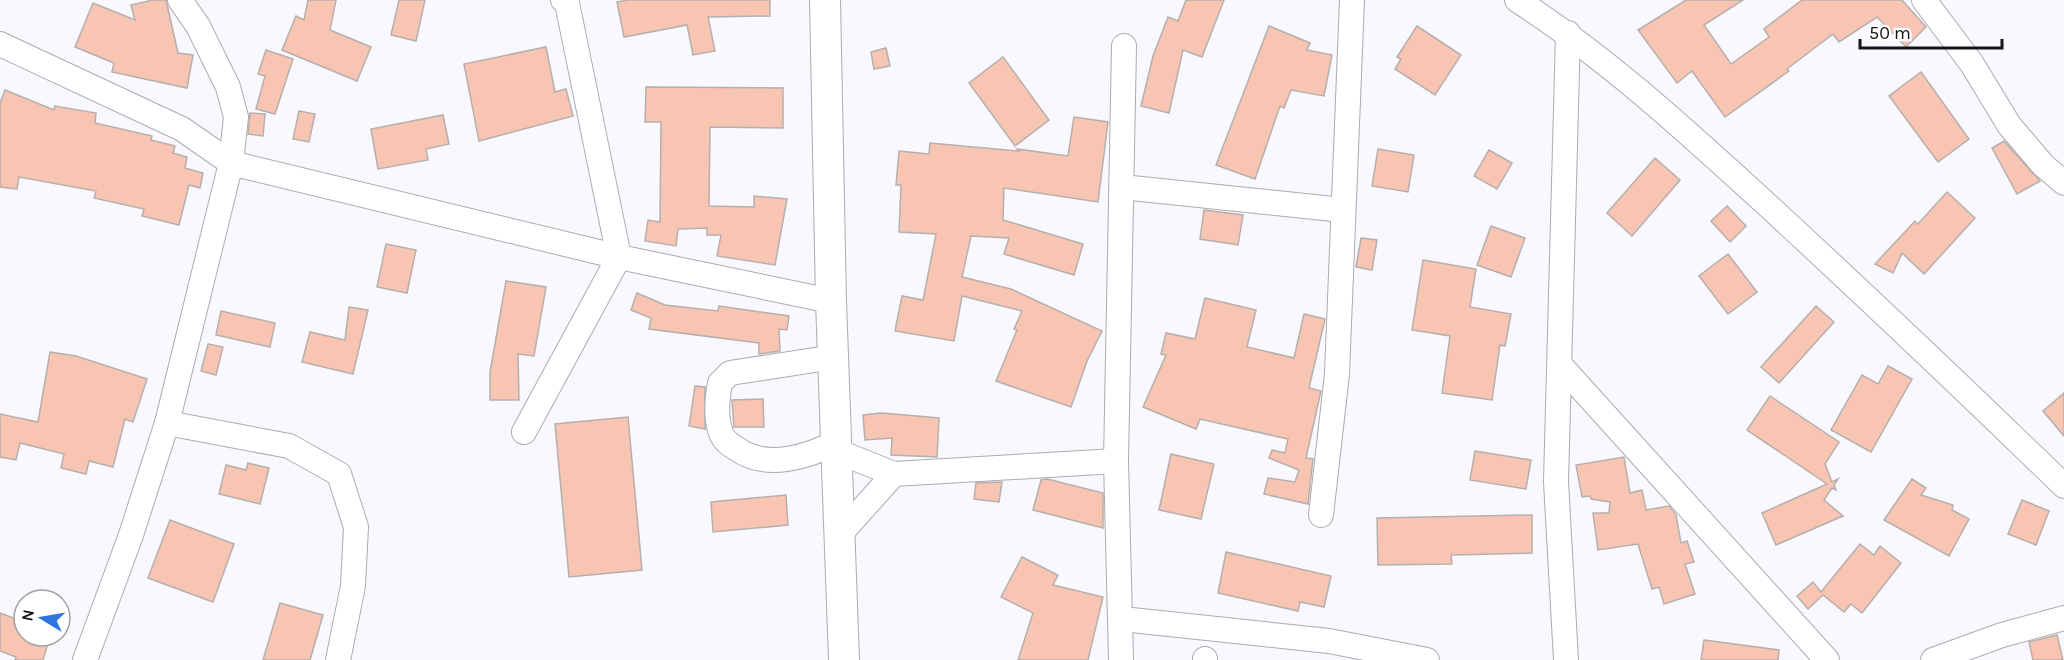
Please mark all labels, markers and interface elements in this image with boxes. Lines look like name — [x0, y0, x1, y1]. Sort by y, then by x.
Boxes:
scale bar — [1860, 12, 2002, 50]
text: 50 m — [1869, 22, 1911, 44]
north arrow — [12, 588, 72, 648]
text: N — [17, 608, 38, 623]

